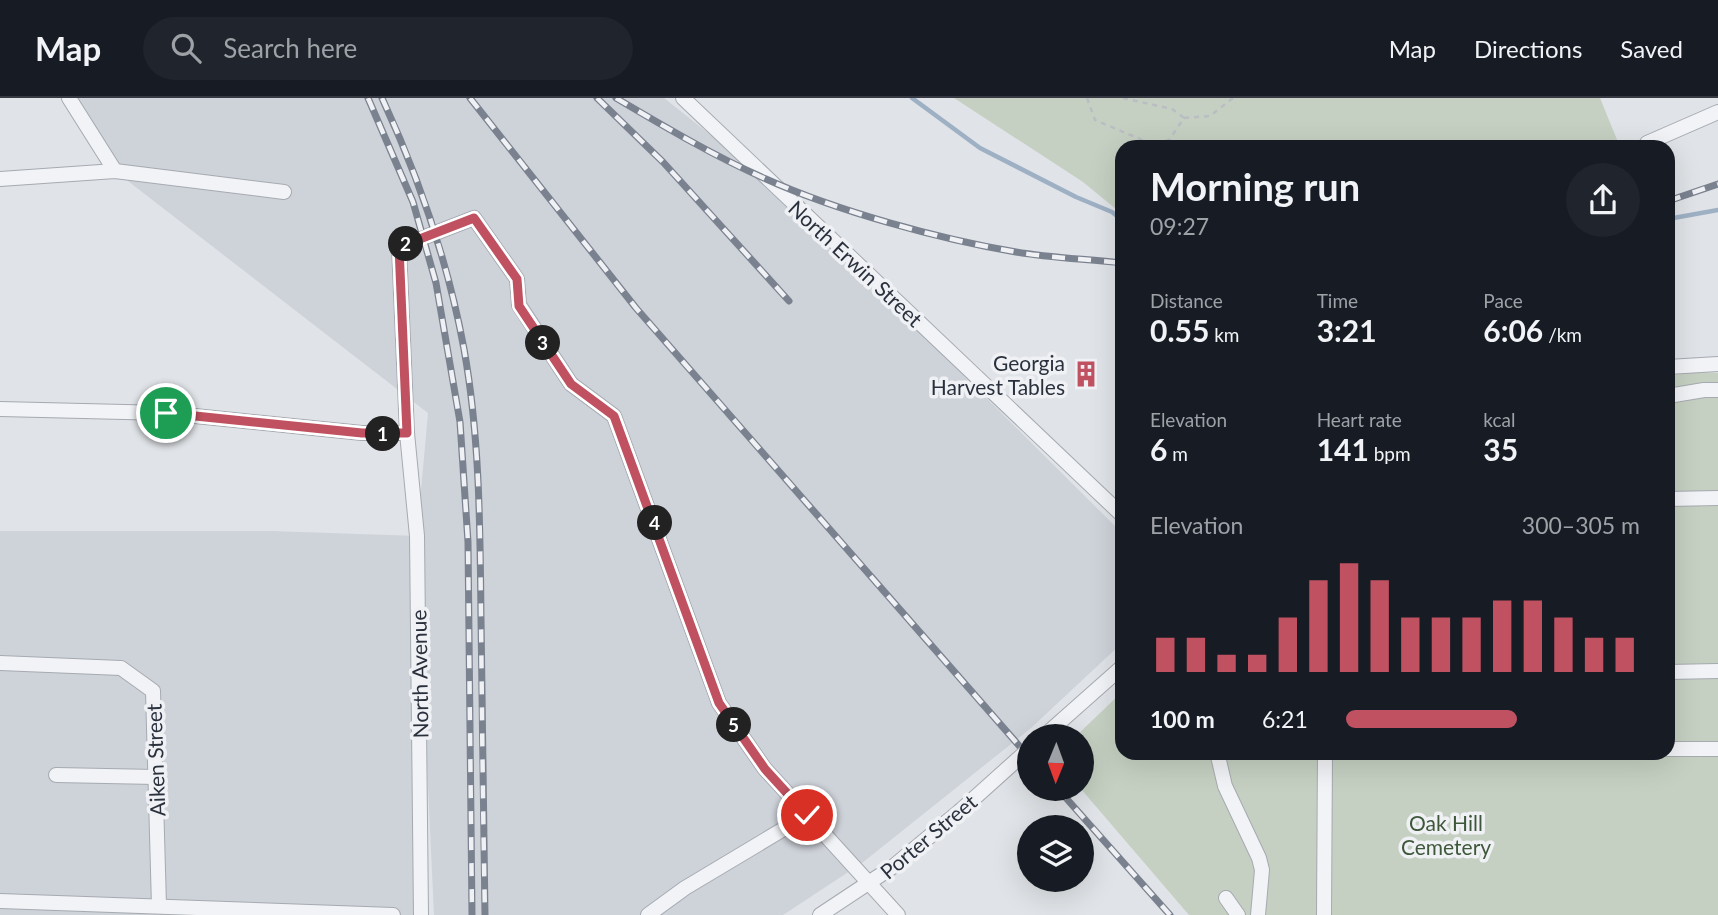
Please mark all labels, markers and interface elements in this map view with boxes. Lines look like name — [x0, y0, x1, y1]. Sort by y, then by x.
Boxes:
search box — [143, 17, 633, 80]
text: Map — [35, 28, 101, 68]
icon: search — [167, 29, 205, 67]
text: Search here — [223, 32, 357, 64]
text: Map — [1389, 34, 1436, 63]
text: Directions — [1474, 34, 1582, 63]
text: Saved — [1620, 34, 1683, 63]
text: Morning run — [1150, 163, 1360, 209]
button: share — [1566, 163, 1640, 237]
street label: North Erwin Street — [784, 195, 928, 332]
text: 09:27 — [1150, 212, 1209, 240]
pin: 2 — [388, 226, 424, 262]
text: 2 — [400, 232, 411, 255]
text: Distance — [1150, 289, 1223, 312]
text: Time — [1317, 289, 1358, 312]
text: Pace — [1483, 289, 1523, 312]
text: 0.55 — [1150, 312, 1209, 348]
text: 3:21 — [1317, 312, 1377, 348]
text: 6:06 — [1483, 312, 1543, 348]
text: km — [1209, 323, 1239, 346]
text: /km — [1543, 323, 1582, 346]
pin: 3 — [526, 326, 560, 360]
text: 3 — [537, 331, 548, 354]
place label: Georgia Harvest Tables — [931, 350, 1065, 399]
building icon: Georgia Harvest Tables — [1071, 359, 1101, 389]
pin — [136, 383, 196, 443]
icon: arrive — [147, 394, 185, 432]
text: Elevation — [1150, 408, 1227, 431]
text: Heart rate — [1317, 408, 1402, 431]
text: kcal — [1483, 408, 1515, 431]
pin: 1 — [366, 416, 400, 452]
text: 1 — [377, 422, 388, 445]
text: 6 — [1150, 431, 1167, 467]
text: 141 — [1317, 431, 1369, 467]
text: 35 — [1483, 431, 1518, 467]
text: m — [1167, 442, 1188, 465]
text: bpm — [1369, 442, 1411, 465]
pin: 4 — [638, 506, 672, 540]
text: 4 — [649, 511, 660, 534]
text: Elevation — [1150, 511, 1243, 539]
text: 300–305 m — [1522, 511, 1640, 539]
street label: North Avenue — [405, 609, 433, 739]
street label: Aiken Street — [141, 703, 169, 817]
text: 100 m — [1150, 705, 1215, 733]
text: 6:21 — [1262, 705, 1308, 733]
pin: 5 — [716, 708, 752, 742]
text: 5 — [728, 713, 739, 736]
north arrow — [1017, 724, 1094, 802]
map controls — [1017, 724, 1094, 892]
pin — [777, 785, 837, 845]
street label: Porter Street — [875, 788, 982, 884]
icon: check — [788, 796, 826, 834]
park label: Oak Hill Cemetery — [1401, 810, 1491, 859]
button: layers — [1017, 815, 1094, 892]

